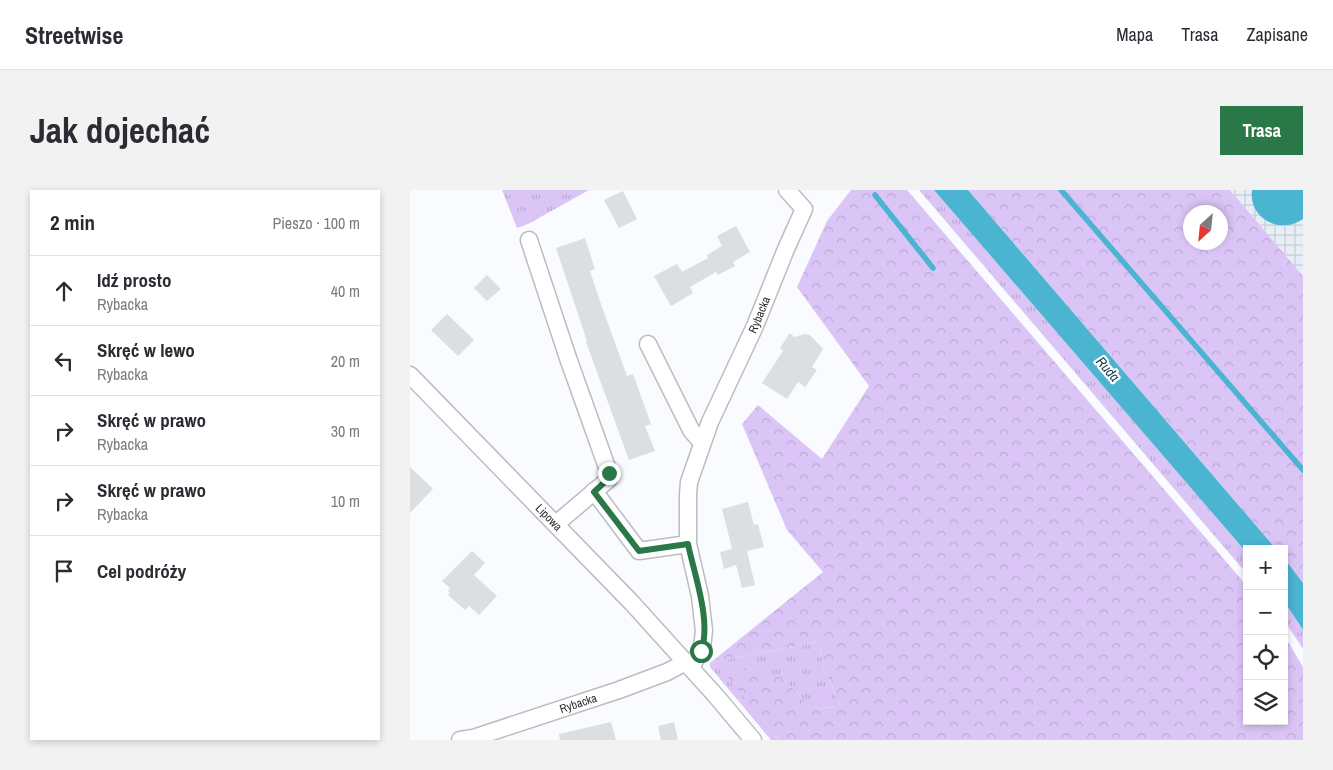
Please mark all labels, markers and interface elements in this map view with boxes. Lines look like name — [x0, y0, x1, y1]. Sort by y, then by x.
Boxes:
text: Streetwise — [25, 19, 123, 51]
text: Mapa — [1116, 22, 1153, 47]
text: Trasa — [1181, 22, 1218, 47]
text: Zapisane — [1246, 22, 1308, 47]
button: Trasa — [1220, 106, 1303, 155]
text: Jak dojechać — [30, 107, 210, 154]
north arrow — [1183, 205, 1228, 250]
text: 2 min — [50, 208, 95, 237]
text: Pieszo · 100 m — [272, 212, 360, 234]
text: Idź prosto — [97, 267, 171, 293]
icon: ahead — [50, 277, 78, 305]
text: 40 m — [331, 280, 360, 302]
text: Rybacka — [97, 293, 148, 315]
street label: Rybacka — [745, 294, 774, 336]
text: Skręć w lewo — [97, 337, 195, 363]
icon: left — [50, 347, 78, 375]
text: 20 m — [331, 350, 360, 372]
water label: Ruda — [1092, 353, 1124, 385]
text: Rybacka — [97, 363, 148, 385]
text: Skręć w prawo — [97, 407, 206, 433]
icon: right — [50, 417, 78, 445]
text: 30 m — [331, 420, 360, 442]
text: Rybacka — [97, 433, 148, 455]
route end — [598, 462, 621, 485]
text: Skręć w prawo — [97, 477, 206, 503]
icon: right — [50, 487, 78, 515]
text: 10 m — [331, 490, 360, 512]
street label: Lipowa — [532, 501, 566, 535]
text: Rybacka — [97, 503, 148, 525]
map controls — [1243, 545, 1288, 725]
button: + — [1243, 545, 1288, 590]
icon: arrive — [50, 557, 78, 585]
text: Cel podróży — [97, 558, 186, 584]
button: − — [1243, 590, 1288, 635]
button: locate — [1243, 635, 1288, 680]
route start — [690, 640, 713, 663]
button: layers — [1243, 680, 1288, 725]
street label: Rybacka — [558, 690, 599, 717]

